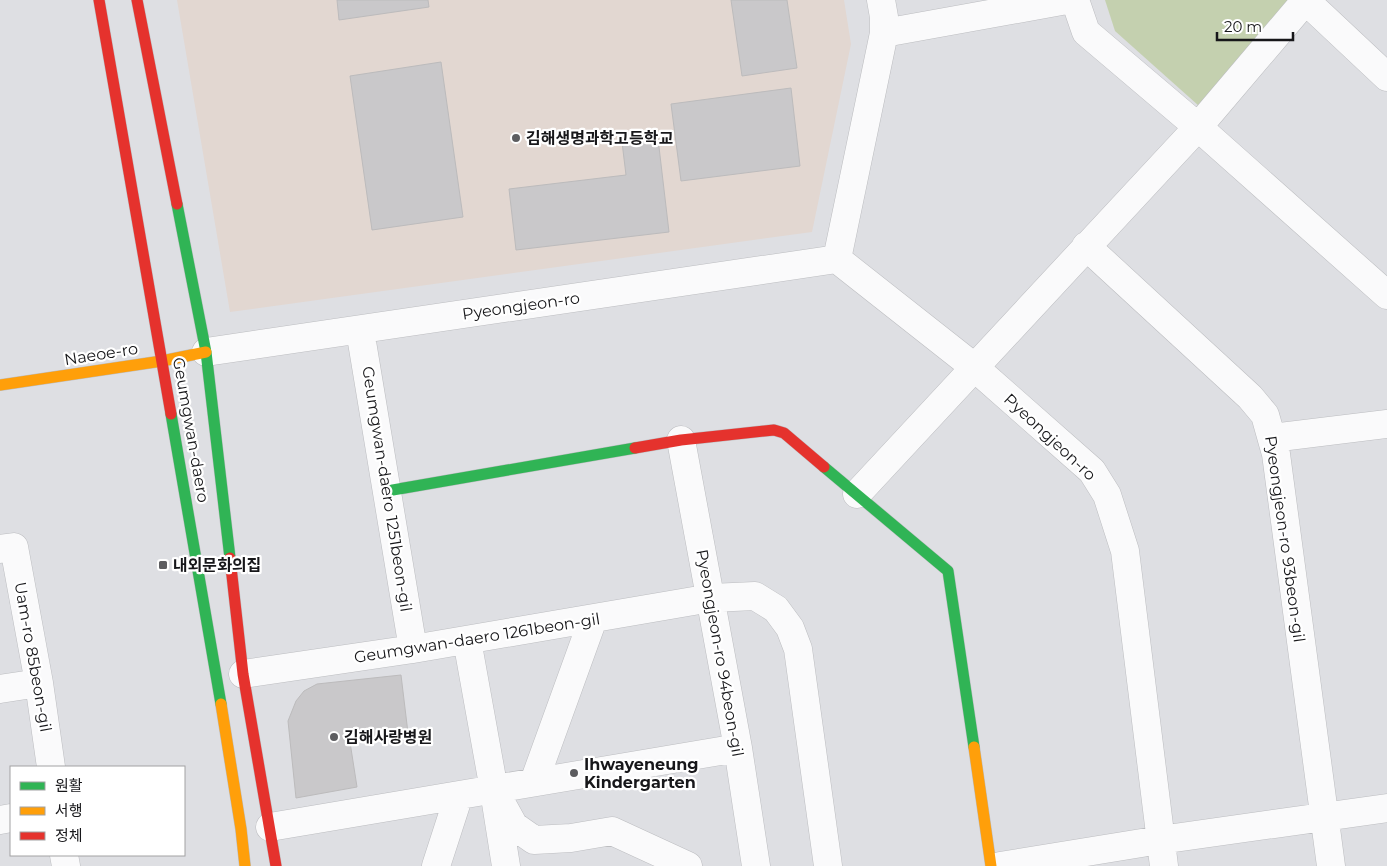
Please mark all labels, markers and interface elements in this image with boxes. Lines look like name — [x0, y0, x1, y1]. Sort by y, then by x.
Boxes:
scale bar — [1217, 10, 1293, 42]
text: 20 m — [1224, 17, 1262, 36]
place label: 김해생명과학고등학교 — [526, 129, 673, 148]
marker: 김해생명과학고등학교 — [510, 132, 522, 144]
street label: Pyeongjeon-ro — [461, 288, 581, 324]
street label: Naeoe-ro — [63, 339, 139, 369]
street label: Geumgwan-daero — [169, 356, 213, 504]
street label: Geumgwan-daero 1251beon-gil — [358, 365, 416, 613]
street label: Pyeongjeon-ro — [1000, 390, 1100, 484]
street label: Pyeongjeon-ro 93beon-gil — [1261, 434, 1309, 644]
street label: Pyeongjeon-ro 94beon-gil — [692, 548, 748, 758]
place label: 내외문화의집 — [173, 556, 261, 575]
marker: 내외문화의집 — [157, 559, 169, 571]
street label: Uam-ro 85beon-gil — [10, 580, 56, 734]
street label: Geumgwan-daero 1261beon-gil — [353, 609, 601, 667]
place label: 김해사랑병원 — [344, 728, 432, 747]
marker: 김해사랑병원 — [328, 731, 340, 743]
place label: Ihwayeneung Kindergarten — [584, 755, 698, 792]
legend — [10, 766, 185, 856]
marker: Ihwayeneung Kindergarten — [568, 767, 580, 779]
text: 원활 — [55, 776, 83, 795]
text: 서행 — [55, 801, 83, 820]
text: 정체 — [55, 826, 83, 845]

